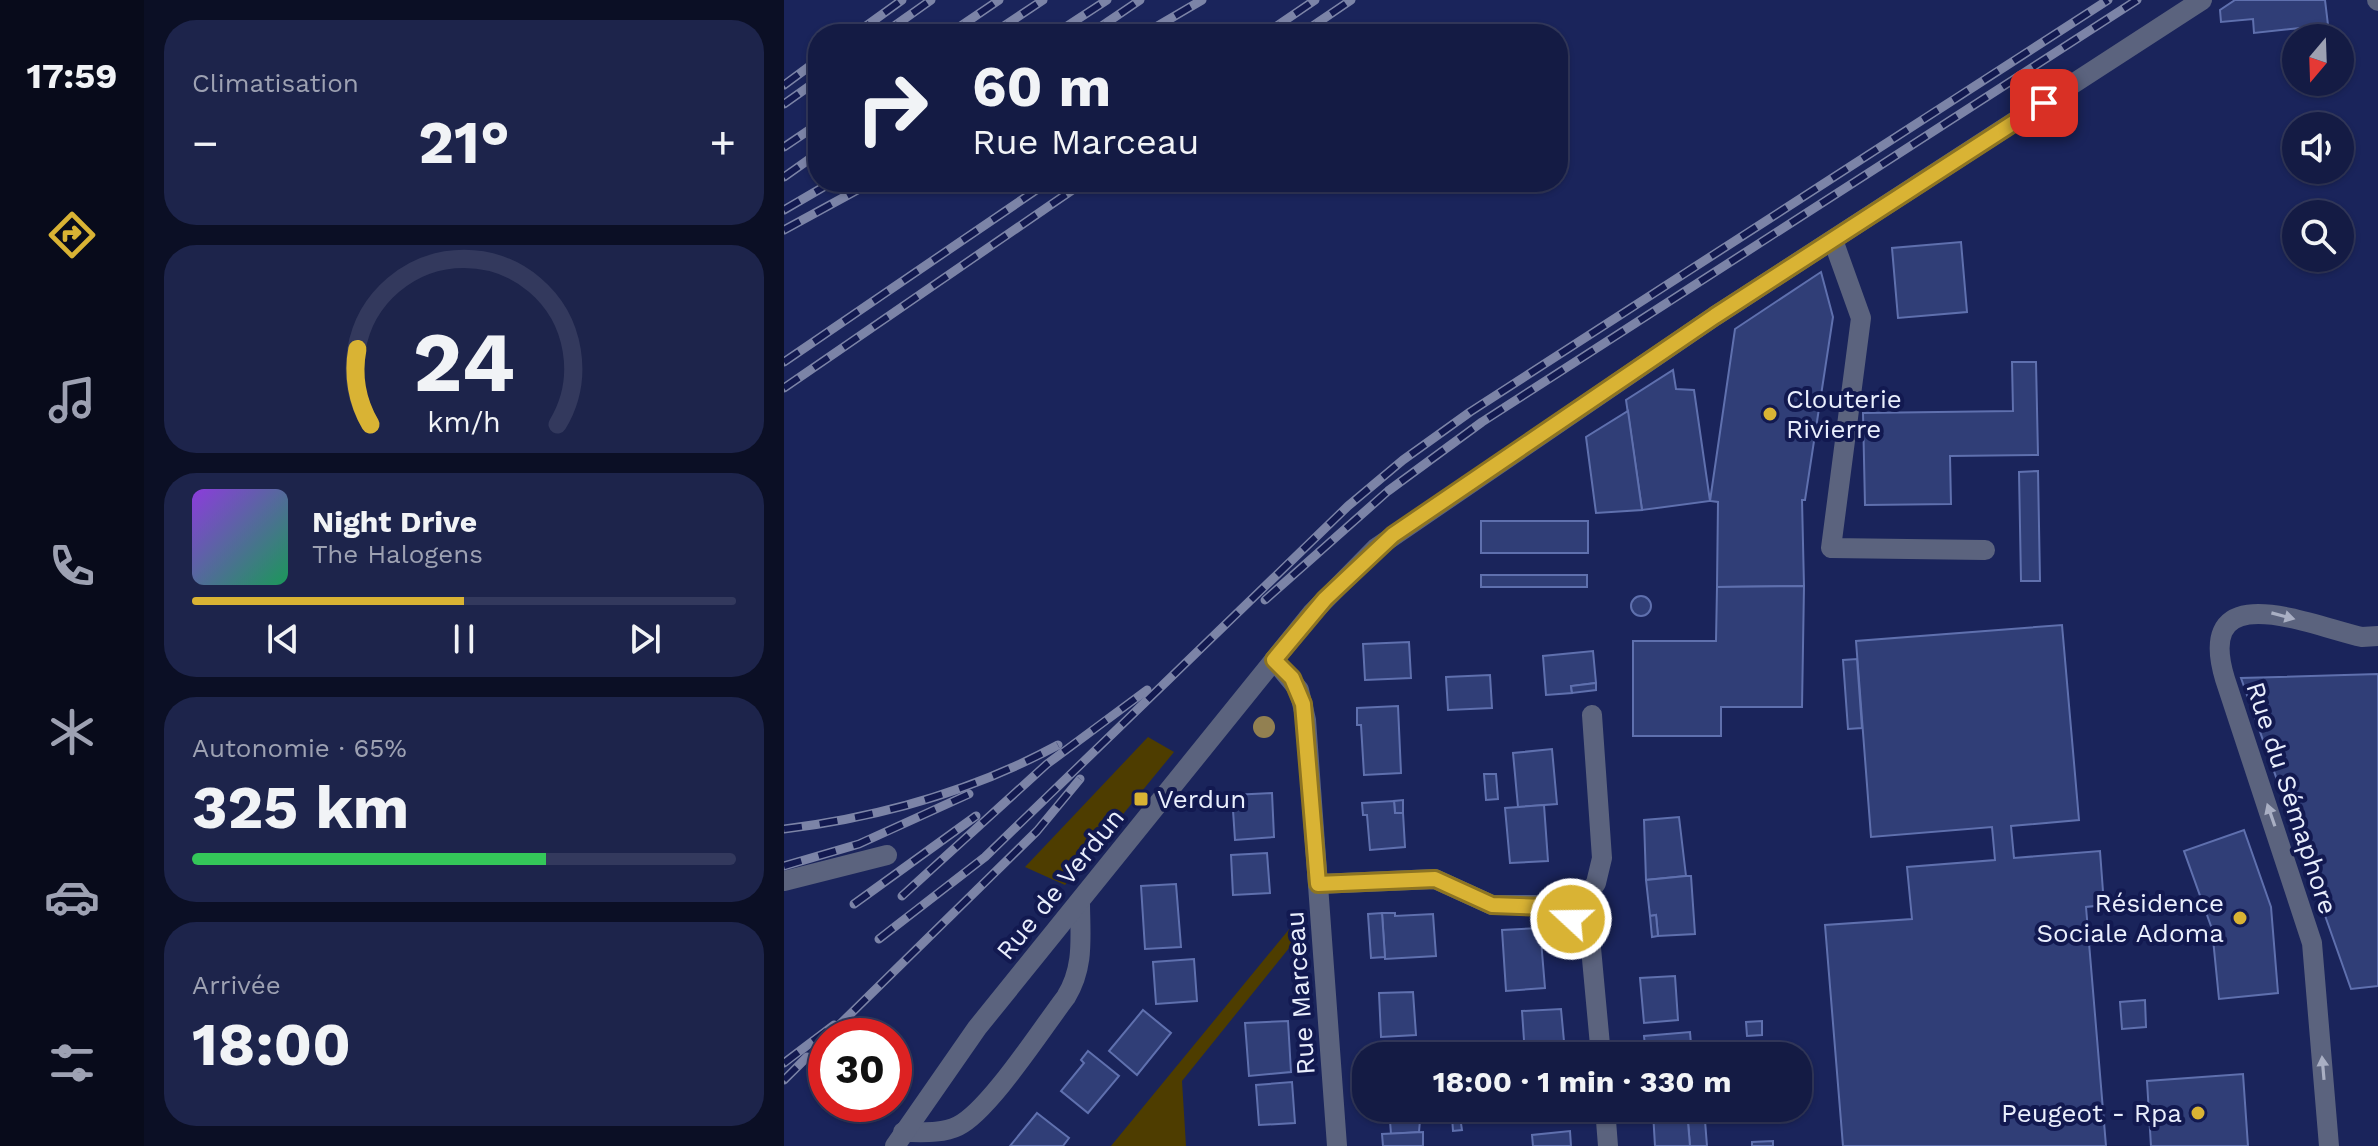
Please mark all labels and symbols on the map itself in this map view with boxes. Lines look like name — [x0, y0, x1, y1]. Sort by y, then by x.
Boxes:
north arrow — [2282, 24, 2354, 96]
pin — [2010, 69, 2078, 137]
place label: Clouterie Rivierre — [1786, 384, 1902, 444]
marker: Clouterie Rivierre — [1761, 405, 1779, 423]
one-way arrow — [2270, 611, 2295, 623]
street label: Rue du Sémaphore — [2240, 678, 2344, 918]
place label: Verdun — [1157, 784, 1246, 814]
marker: Verdun — [1132, 790, 1150, 808]
street label: Rue de Verdun — [990, 802, 1130, 966]
one-way arrow — [2265, 803, 2277, 827]
position arrow — [1529, 877, 1613, 961]
place label: Résidence Sociale Adoma — [2036, 888, 2224, 948]
marker: Résidence Sociale Adoma — [2231, 909, 2249, 927]
street label: Rue Marceau — [1279, 910, 1321, 1076]
speed limit sign: 30 — [808, 1018, 912, 1122]
one-way arrow — [2316, 1055, 2329, 1080]
place label: Peugeot - Rpa — [2001, 1098, 2182, 1128]
marker: Peugeot - Rpa — [2189, 1104, 2207, 1122]

